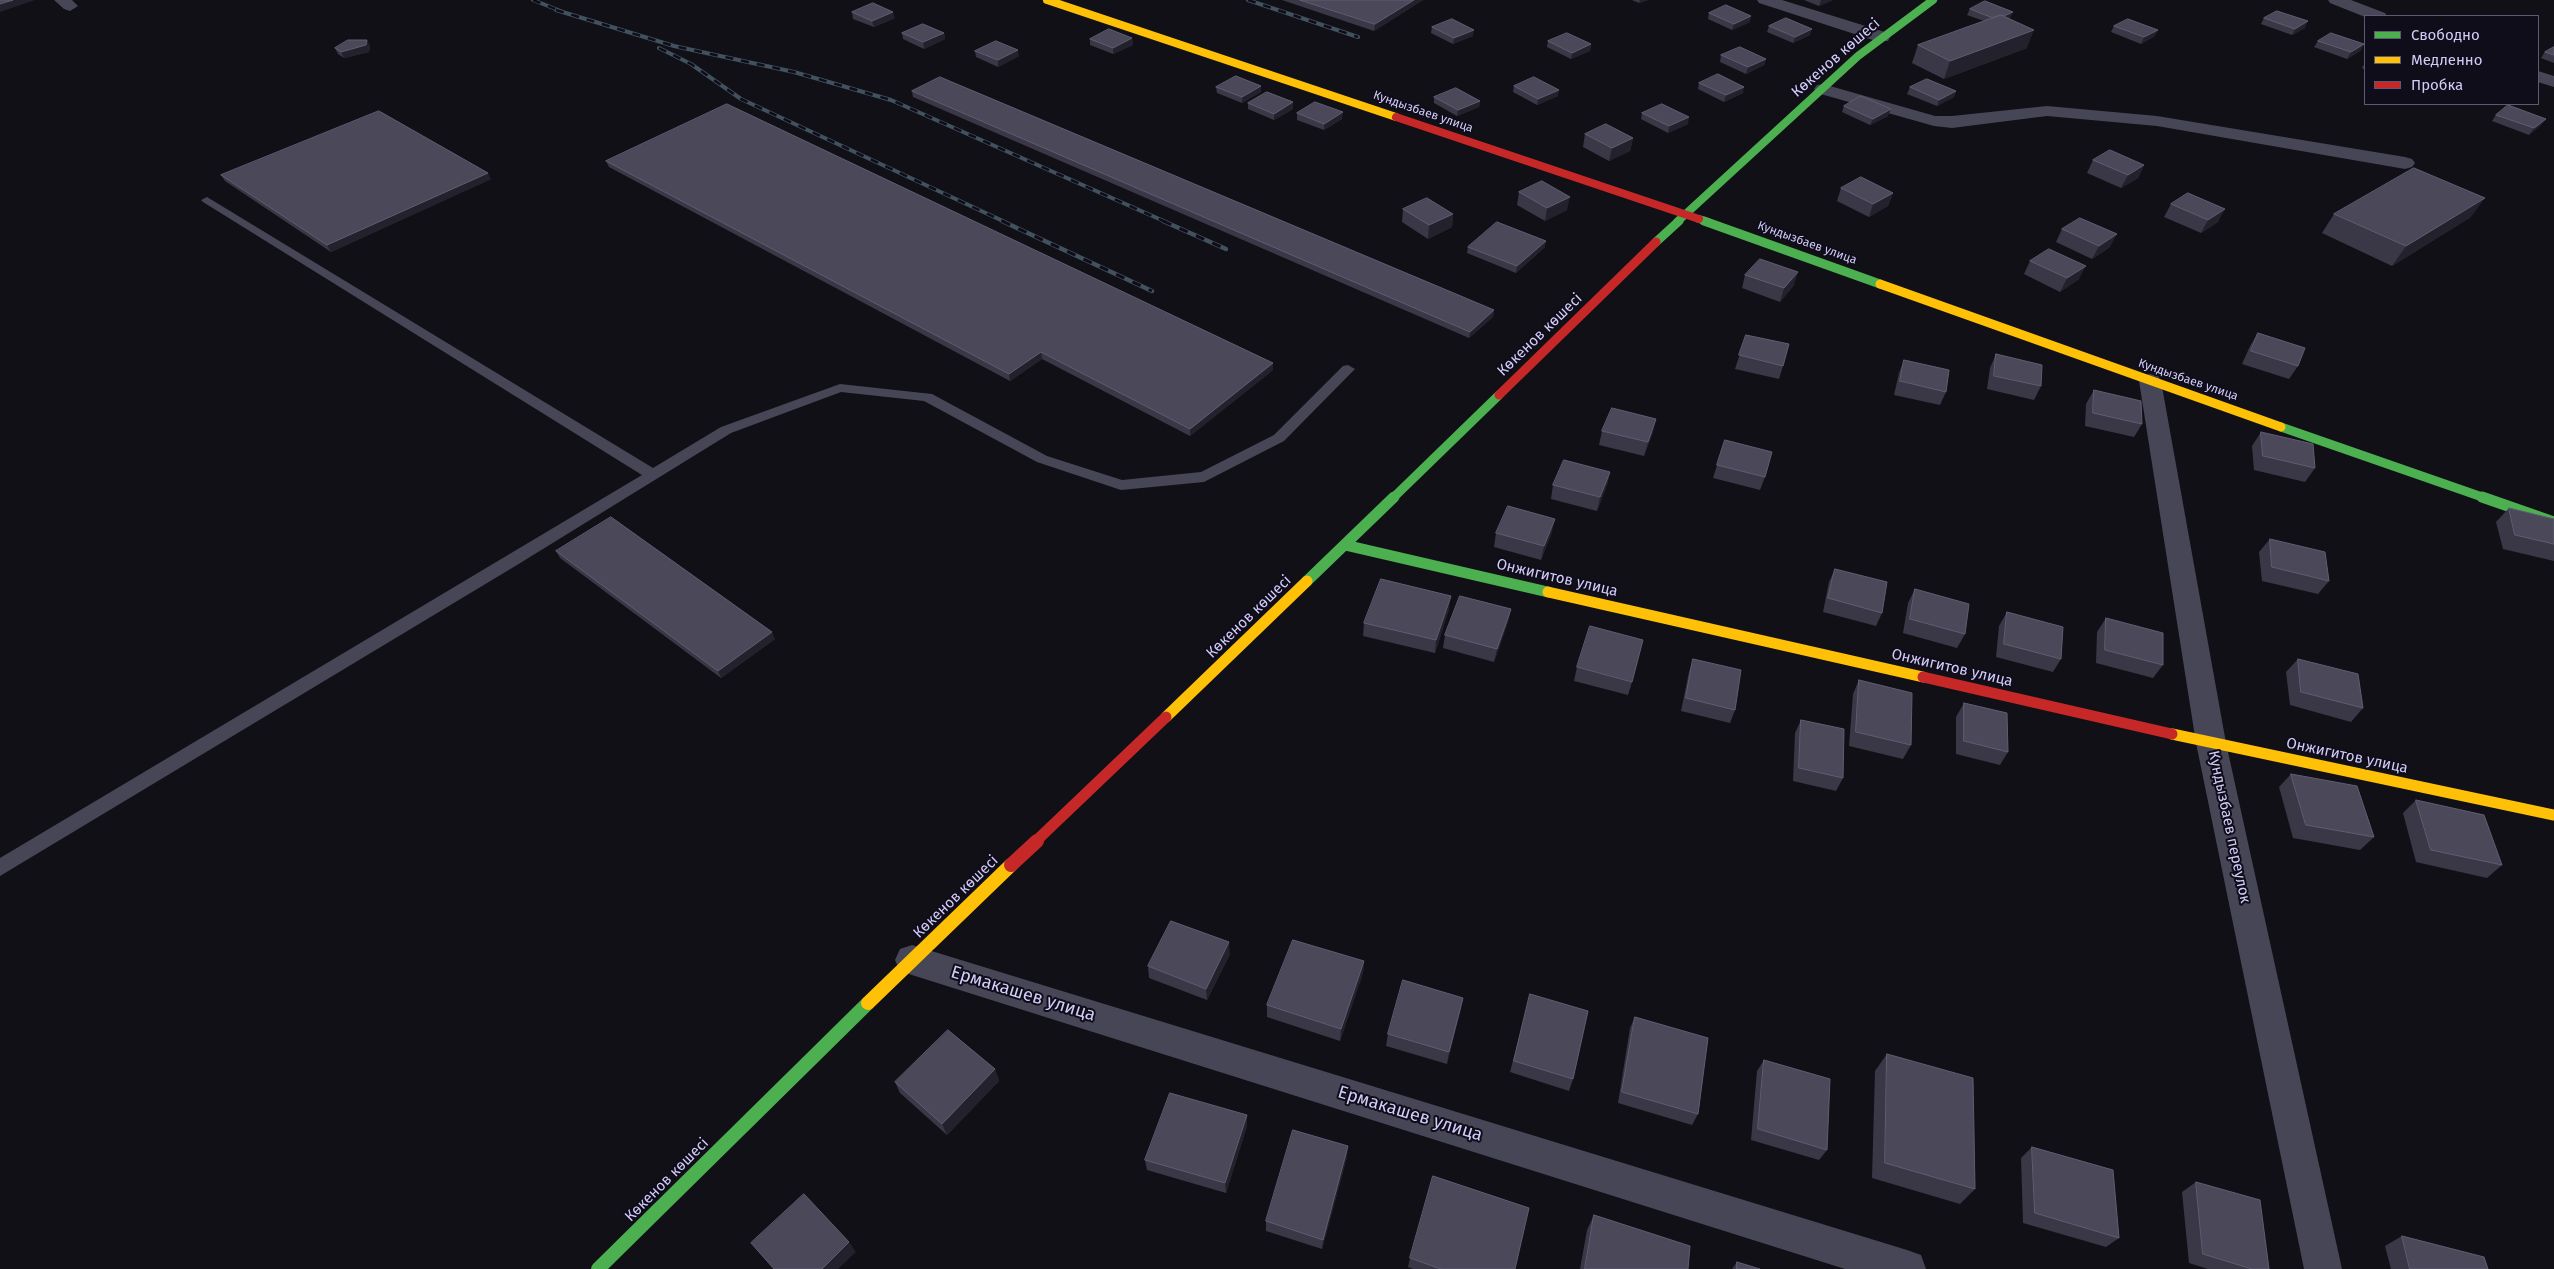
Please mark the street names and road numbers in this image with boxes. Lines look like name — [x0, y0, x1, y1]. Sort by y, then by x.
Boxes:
street label: Көкенов көшесі — [1788, 15, 1884, 101]
street label: Кундызбаев улица — [1371, 88, 1475, 136]
street label: Кундызбаев улица — [1755, 218, 1859, 268]
street label: Көкенов көшесі — [1494, 290, 1586, 380]
street label: Кундызбаев улица — [2136, 356, 2240, 404]
street label: Онжигитов улица — [1495, 555, 1619, 601]
street label: Көкенов көшесі — [1203, 572, 1295, 662]
street label: Онжигитов улица — [1890, 645, 2014, 691]
street label: Онжигитов улица — [2285, 734, 2409, 778]
street label: Кундызбаев переулок — [2204, 749, 2254, 905]
street label: Көкенов көшесі — [910, 852, 1002, 942]
street label: Ермакашев улица — [948, 962, 1098, 1026]
street label: Ермакашев улица — [1335, 1082, 1485, 1146]
street label: Көкенов көшесі — [621, 1134, 713, 1226]

